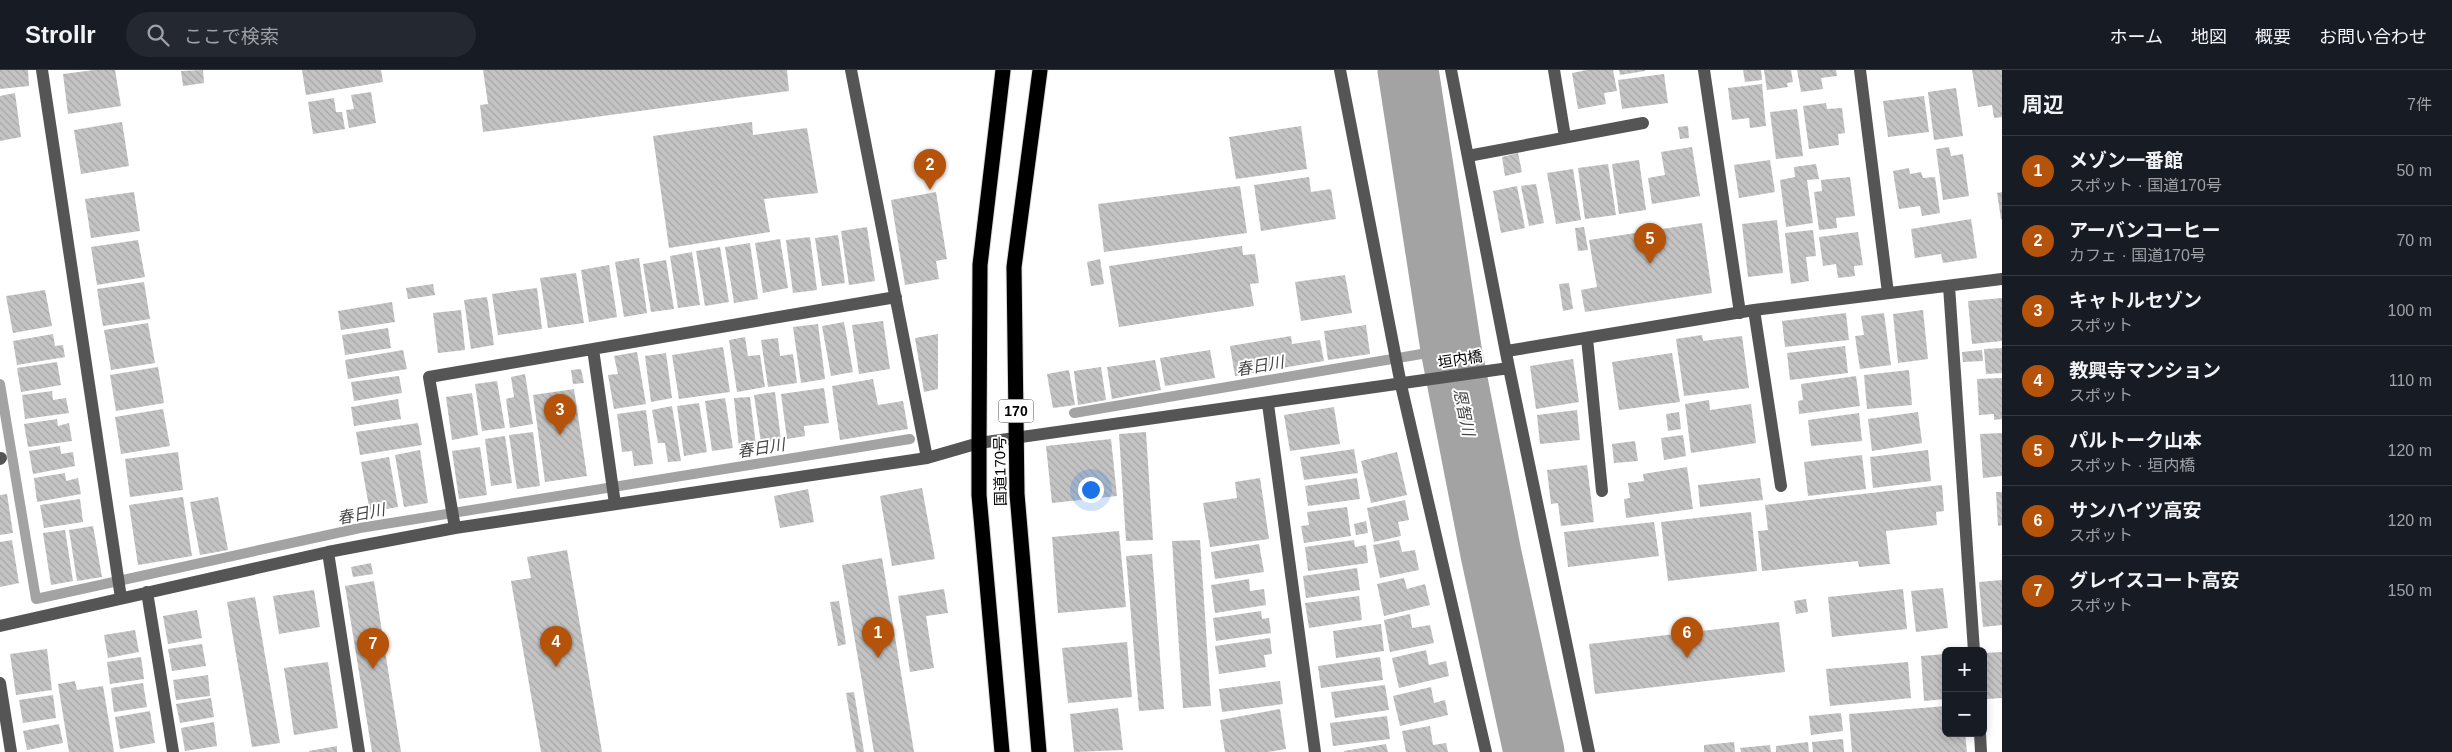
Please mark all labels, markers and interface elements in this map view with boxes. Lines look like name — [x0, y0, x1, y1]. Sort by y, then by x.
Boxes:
search box — [126, 12, 476, 57]
text: Strollr — [25, 21, 96, 48]
icon: search — [144, 21, 172, 49]
text: ここで検索 — [184, 26, 279, 47]
text: ホーム — [2110, 27, 2163, 47]
text: 地図 — [2191, 27, 2227, 47]
text: 概要 — [2255, 27, 2291, 47]
text: お問い合わせ — [2319, 27, 2427, 47]
text: 周辺 — [2022, 93, 2064, 116]
text: 7件 — [2407, 96, 2432, 113]
pin: 2 — [914, 149, 946, 190]
text: メゾン一番館 — [2069, 150, 2183, 171]
text: 1 — [2034, 162, 2042, 179]
text: 50 m — [2396, 162, 2432, 179]
text: スポット · 国道170号 — [2069, 177, 2222, 194]
text: アーバンコーヒー — [2069, 220, 2221, 241]
pin: 5 — [1634, 223, 1666, 264]
text: 2 — [2034, 232, 2042, 249]
text: 70 m — [2396, 232, 2432, 249]
text: カフェ · 国道170号 — [2069, 247, 2206, 264]
text: キャトルセゾン — [2069, 290, 2202, 311]
text: 3 — [2034, 302, 2042, 319]
text: 100 m — [2388, 302, 2432, 319]
text: スポット — [2069, 317, 2133, 334]
street label: 垣内橋 — [1436, 347, 1484, 371]
water label: 春日川 — [1235, 353, 1287, 379]
text: 教興寺マンション — [2069, 360, 2221, 381]
text: 4 — [2034, 372, 2042, 389]
text: 110 m — [2389, 372, 2432, 389]
water label: 恩智川 — [1451, 387, 1478, 439]
text: スポット — [2069, 387, 2133, 404]
pin: 3 — [544, 394, 576, 435]
road number: 170 — [998, 400, 1034, 422]
text: パルトーク山本 — [2069, 430, 2202, 451]
water label: 春日川 — [736, 436, 788, 460]
street label: 国道170号 — [991, 436, 1009, 506]
text: 5 — [2034, 442, 2042, 459]
text: 120 m — [2388, 442, 2432, 459]
text: スポット · 垣内橋 — [2069, 457, 2195, 474]
your location — [1078, 477, 1104, 503]
text: サンハイツ高安 — [2069, 500, 2202, 521]
water label: 春日川 — [336, 501, 388, 527]
text: 6 — [2034, 512, 2042, 529]
text: 120 m — [2388, 512, 2432, 529]
text: スポット — [2069, 527, 2133, 544]
text: グレイスコート高安 — [2069, 570, 2239, 591]
text: 7 — [2034, 582, 2042, 599]
text: 150 m — [2388, 582, 2432, 599]
text: スポット — [2069, 597, 2133, 614]
pin: 1 — [862, 617, 894, 658]
pin: 6 — [1671, 617, 1703, 658]
pin: 4 — [540, 626, 572, 667]
pin: 7 — [357, 628, 389, 669]
map controls — [1942, 647, 1987, 737]
button: + — [1942, 647, 1987, 692]
button: − — [1942, 692, 1987, 737]

